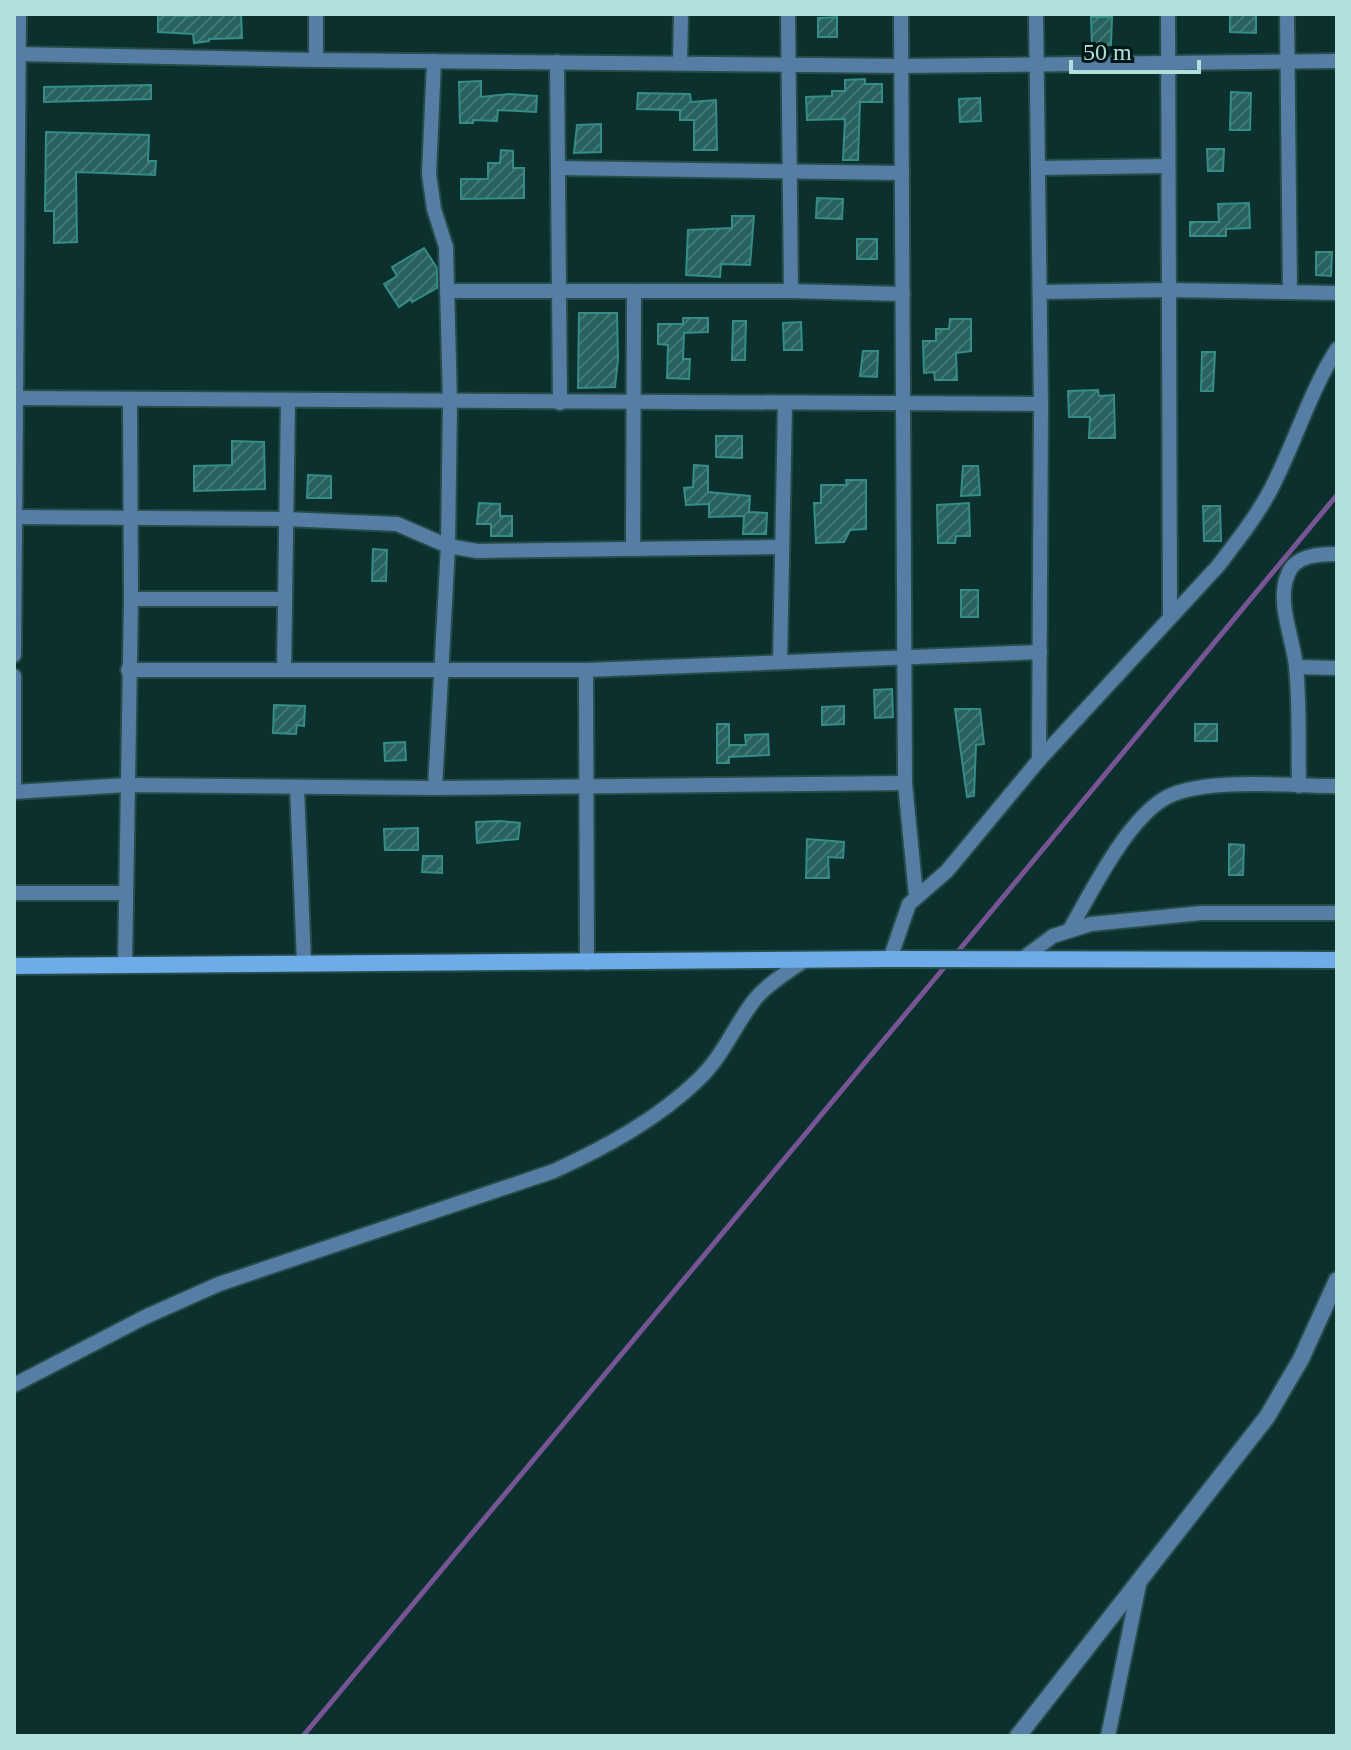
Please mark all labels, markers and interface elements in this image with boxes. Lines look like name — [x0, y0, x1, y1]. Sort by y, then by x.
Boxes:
scale bar — [1071, 24, 1199, 74]
text: 50 m — [1083, 39, 1132, 65]

